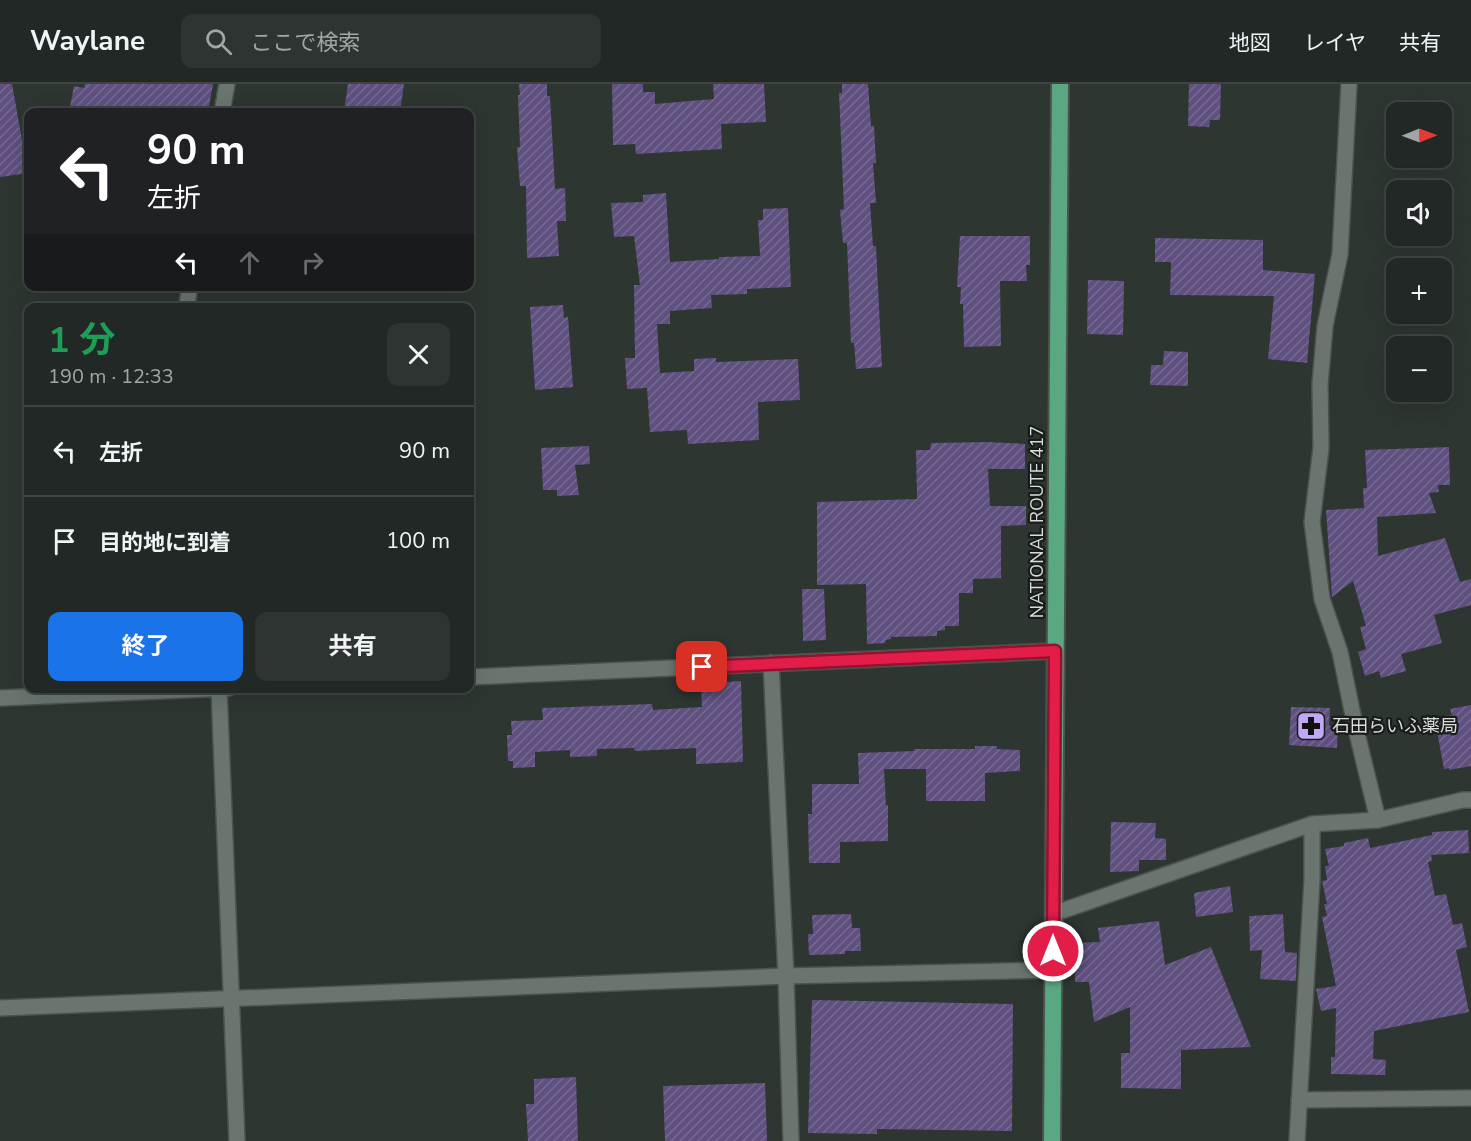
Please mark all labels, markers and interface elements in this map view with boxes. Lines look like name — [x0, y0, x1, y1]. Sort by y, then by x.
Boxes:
search box — [181, 14, 601, 68]
text: Waylane — [30, 22, 145, 60]
icon: search — [202, 25, 235, 58]
text: ここで検索 — [250, 28, 360, 58]
text: 地図 — [1229, 29, 1271, 57]
text: レイヤ — [1304, 29, 1366, 57]
text: 共有 — [1399, 29, 1441, 57]
north arrow — [1386, 102, 1452, 168]
map controls — [1386, 102, 1452, 402]
text: 90 m — [147, 122, 246, 179]
icon: left — [48, 132, 126, 210]
text: 左折 — [147, 180, 201, 217]
button: sound — [1386, 180, 1452, 246]
icon: left — [170, 246, 203, 279]
icon: ahead — [233, 246, 266, 279]
icon: right — [296, 246, 329, 279]
button: + — [1386, 258, 1452, 324]
text: 1 分 — [48, 316, 115, 365]
button: close — [387, 323, 450, 386]
button: − — [1386, 336, 1452, 402]
text: 190 m · 12:33 — [48, 363, 174, 390]
street label: NATIONAL ROUTE 417 — [1025, 426, 1049, 618]
icon: left — [48, 435, 81, 468]
text: 90 m — [399, 436, 450, 466]
text: 左折 — [99, 438, 143, 468]
icon: arrive — [48, 525, 81, 558]
text: 100 m — [386, 526, 450, 556]
text: 目的地に到着 — [99, 528, 231, 558]
button: 終了 — [48, 612, 243, 681]
button: 共有 — [255, 612, 450, 681]
pin — [676, 641, 727, 692]
icon: arrive — [685, 650, 718, 683]
pharmacy icon: 石田らいふ薬局 — [1295, 710, 1327, 742]
place label: 石田らいふ薬局 — [1332, 714, 1458, 738]
position arrow — [1021, 919, 1085, 983]

